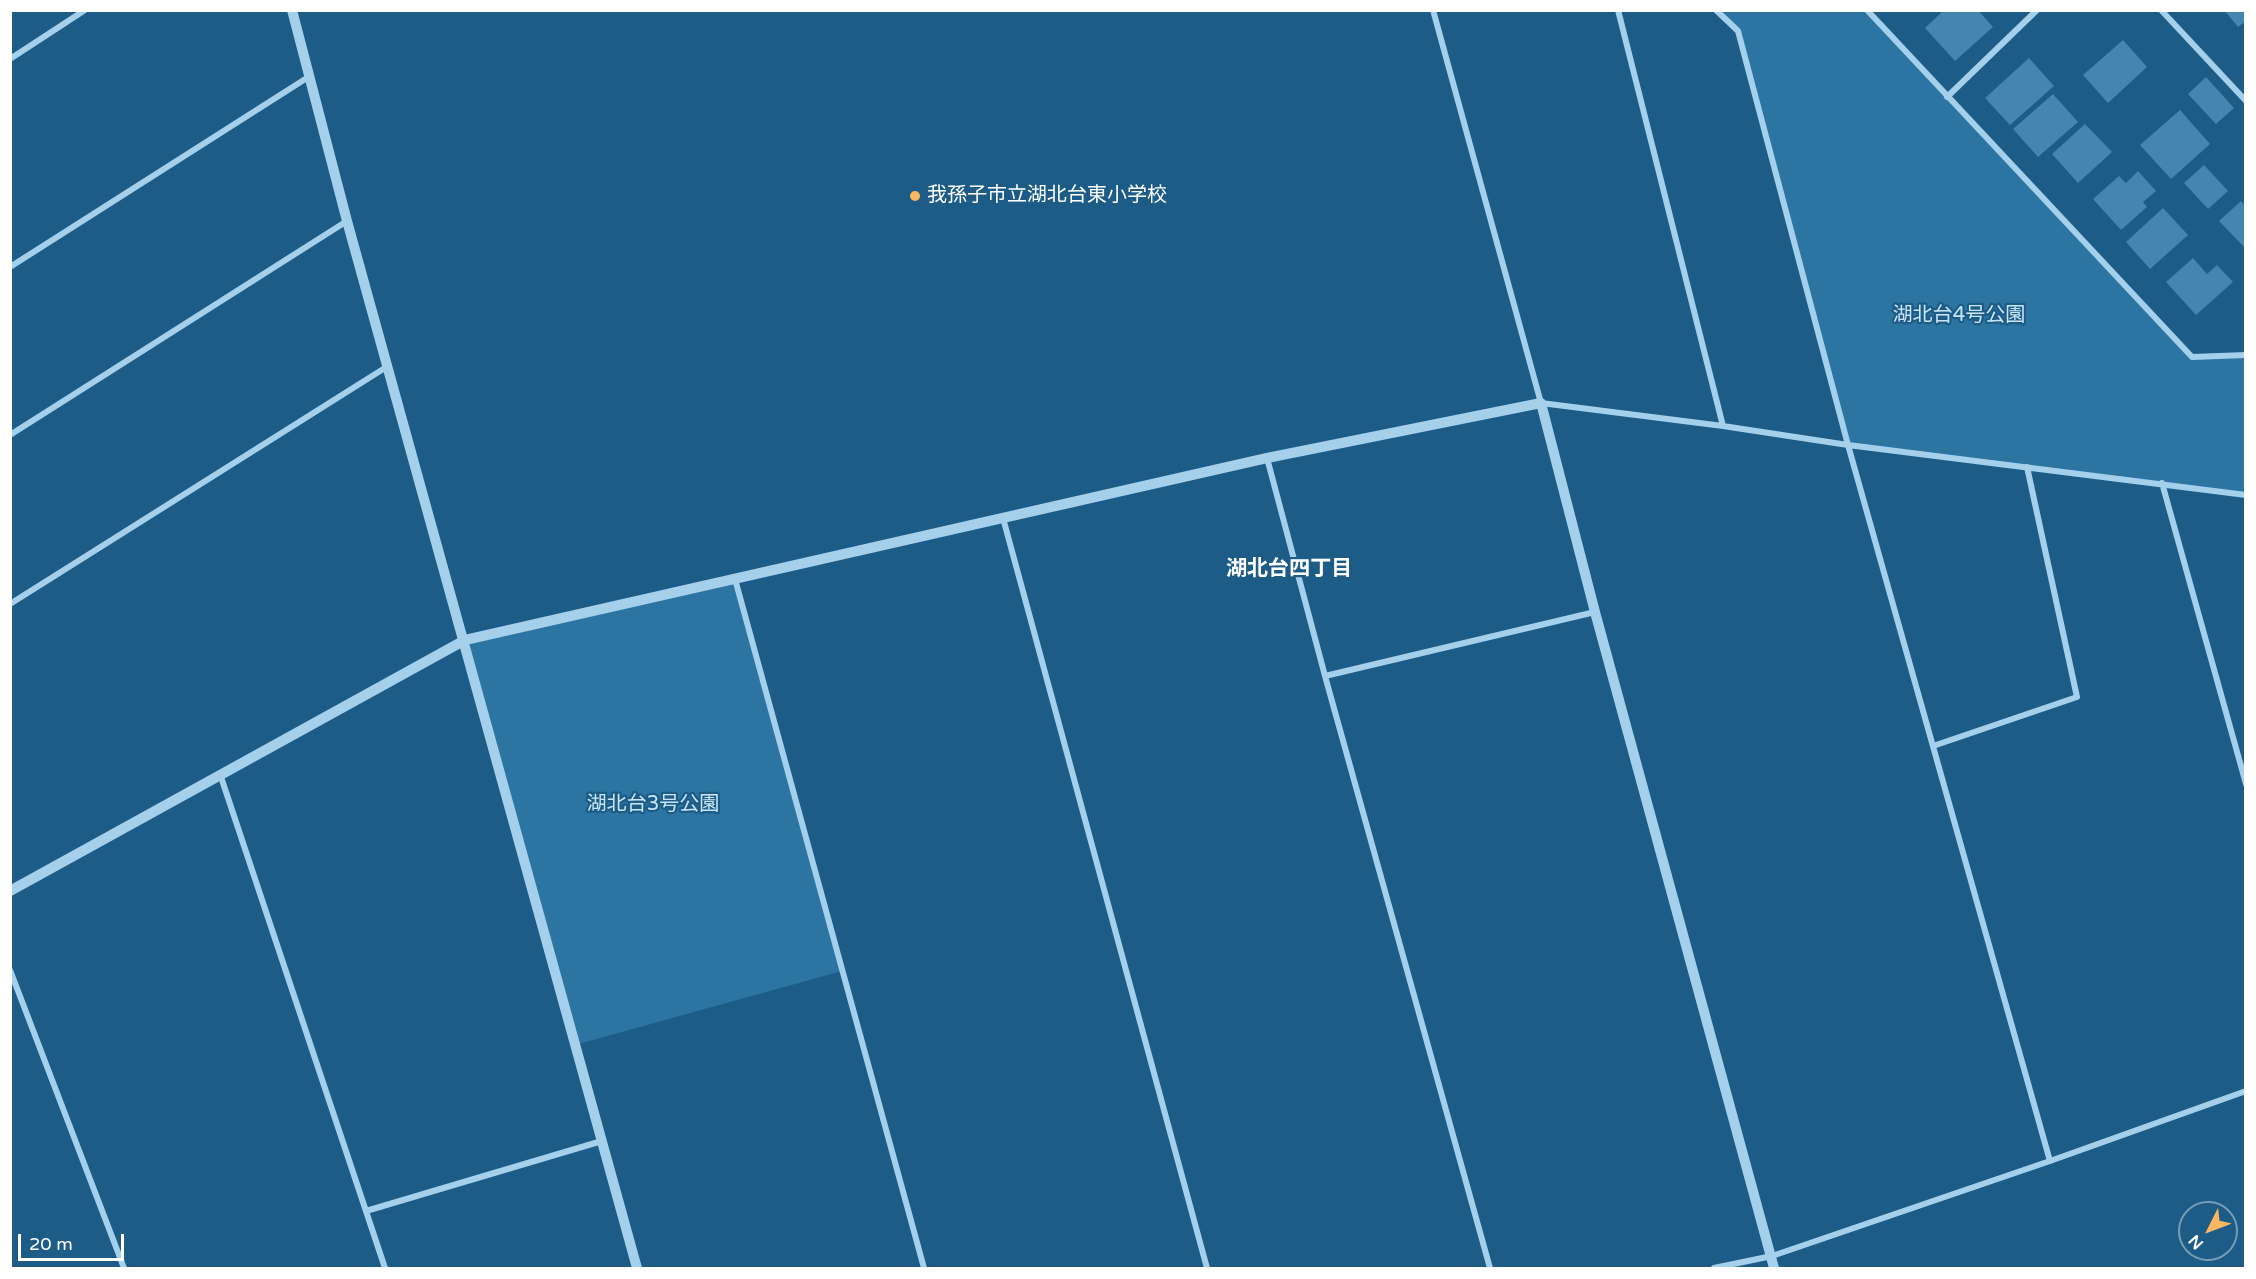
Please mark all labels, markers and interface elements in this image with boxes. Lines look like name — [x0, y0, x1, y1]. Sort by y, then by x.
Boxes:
place label: 我孫子市立湖北台東小学校 — [927, 184, 1167, 208]
marker: 我孫子市立湖北台東小学校 — [908, 189, 922, 203]
park label: 湖北台4号公園 — [1893, 304, 2025, 328]
district label: 湖北台四丁目 — [1226, 556, 1352, 582]
park label: 湖北台3号公園 — [587, 793, 719, 817]
north arrow — [2178, 1201, 2238, 1261]
scale bar — [21, 1222, 128, 1260]
text: N — [2184, 1230, 2208, 1253]
text: 20 m — [29, 1233, 73, 1255]

